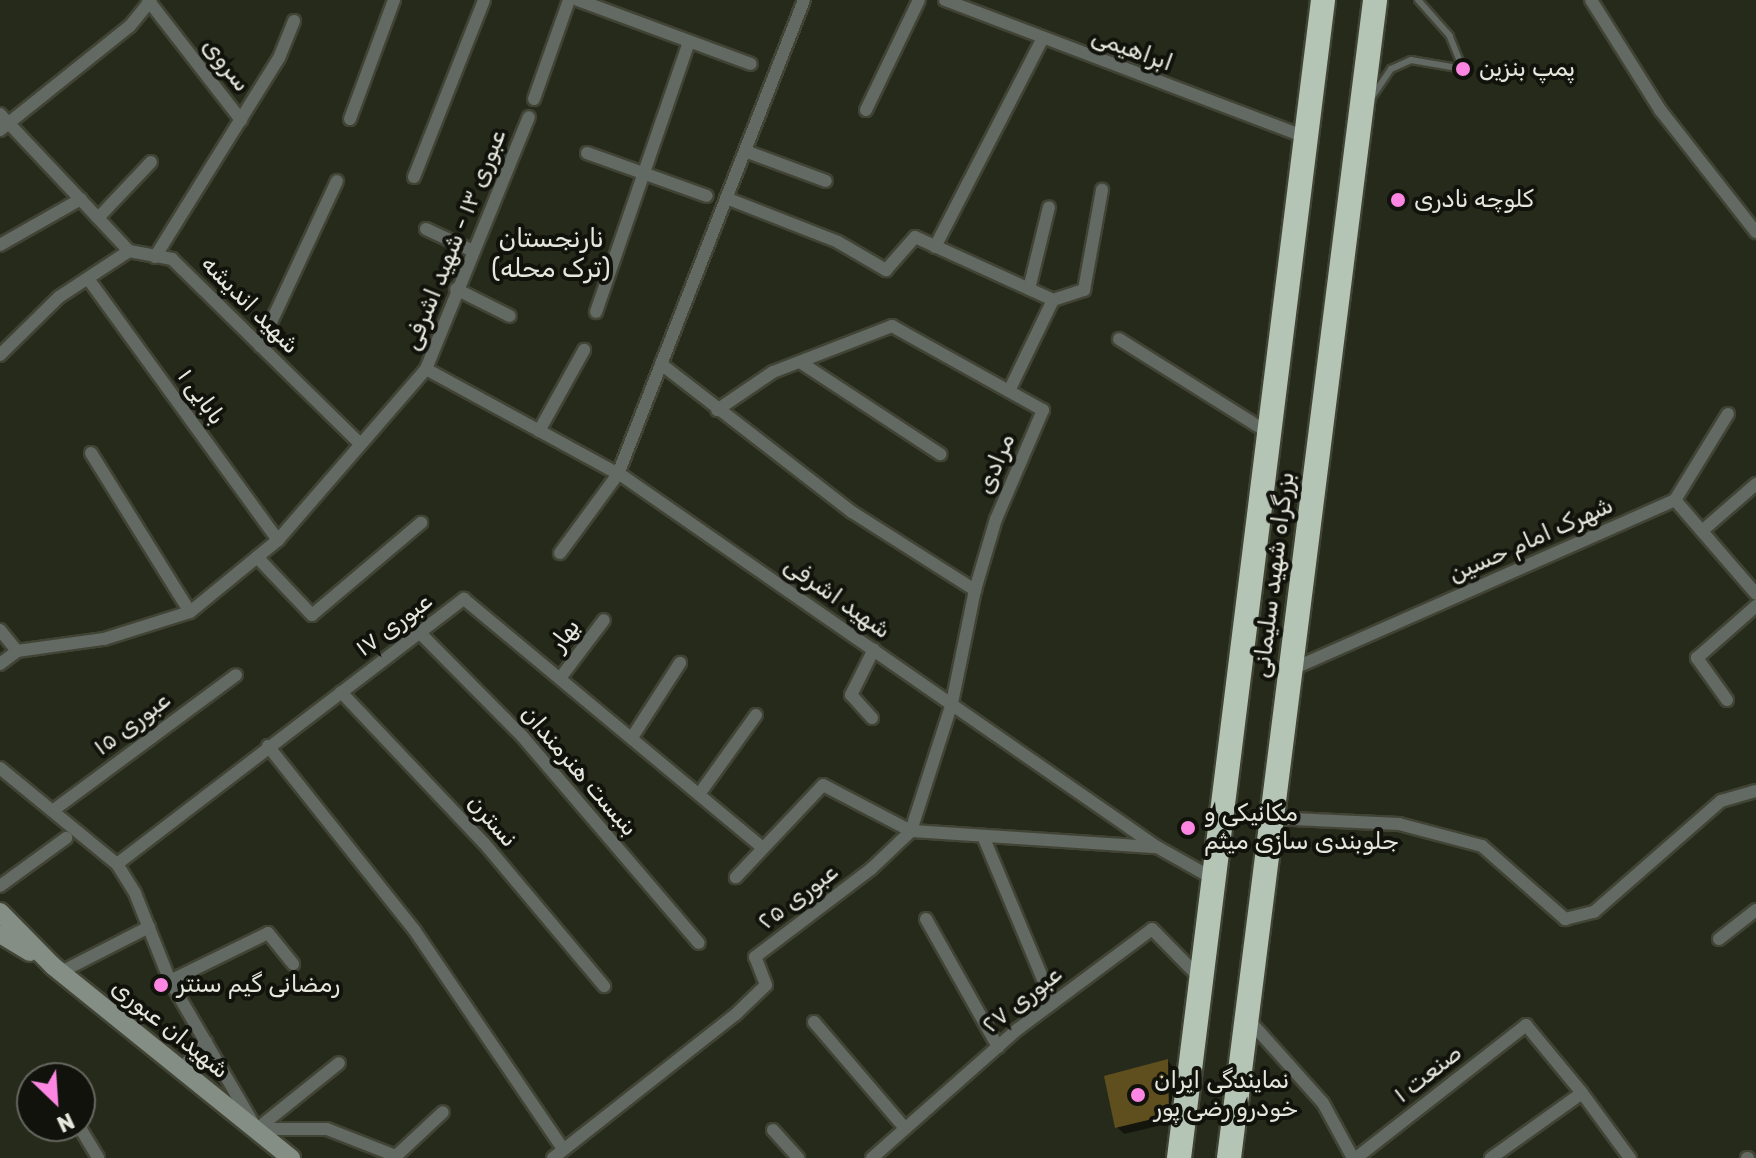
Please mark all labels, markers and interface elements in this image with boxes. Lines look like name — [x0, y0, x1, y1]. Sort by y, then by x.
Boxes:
street label: ابراهیمی — [1088, 22, 1176, 78]
street label: سروی — [196, 32, 256, 98]
place label: پمپ بنزین — [1479, 55, 1575, 83]
marker: پمپ بنزین — [1454, 60, 1472, 78]
street label: عبوری ۱۳ - شهید اشرفی — [397, 125, 513, 355]
place label: کلوچه نادری — [1414, 186, 1534, 214]
marker: کلوچه نادری — [1389, 191, 1407, 209]
district label: نارنجستان (ترک محله) — [491, 223, 611, 284]
street label: شهید اندیشه — [195, 250, 305, 360]
street label: بابایی ۱ — [171, 363, 231, 431]
street label: مرادی — [970, 429, 1022, 499]
street label: بزرگراه شهید سلیمانی — [1247, 470, 1301, 680]
street label: شهرک امام حسین — [1444, 491, 1618, 589]
street label: شهید اشرفی — [778, 551, 896, 645]
street label: عبوری ۱۷ — [350, 587, 438, 663]
street label: بهار — [544, 613, 586, 657]
street label: عبوری ۱۵ — [88, 686, 176, 762]
street label: بنبست هنرمندان — [514, 700, 644, 842]
street label: نسترن — [461, 789, 523, 853]
place label: مکانیکی و جلوبندی سازی میثم — [1204, 800, 1399, 856]
marker: مکانیکی و جلوبندی سازی میثم — [1179, 819, 1197, 837]
street label: عبوری ۲۵ — [752, 858, 844, 936]
street label: عبوری ۲۷ — [977, 960, 1067, 1040]
place label: رمضانی گیم سنتر — [177, 971, 340, 999]
street label: شهیدان عبوری — [105, 973, 235, 1085]
marker: رمضانی گیم سنتر — [152, 976, 170, 994]
street label: صنعت ۱ — [1388, 1039, 1468, 1109]
north arrow — [16, 1062, 96, 1142]
place label: نمایندگی ایران خودرو رضی پور — [1154, 1067, 1298, 1123]
marker: نمایندگی ایران خودرو رضی پور — [1129, 1086, 1147, 1104]
text: N — [53, 1107, 78, 1138]

